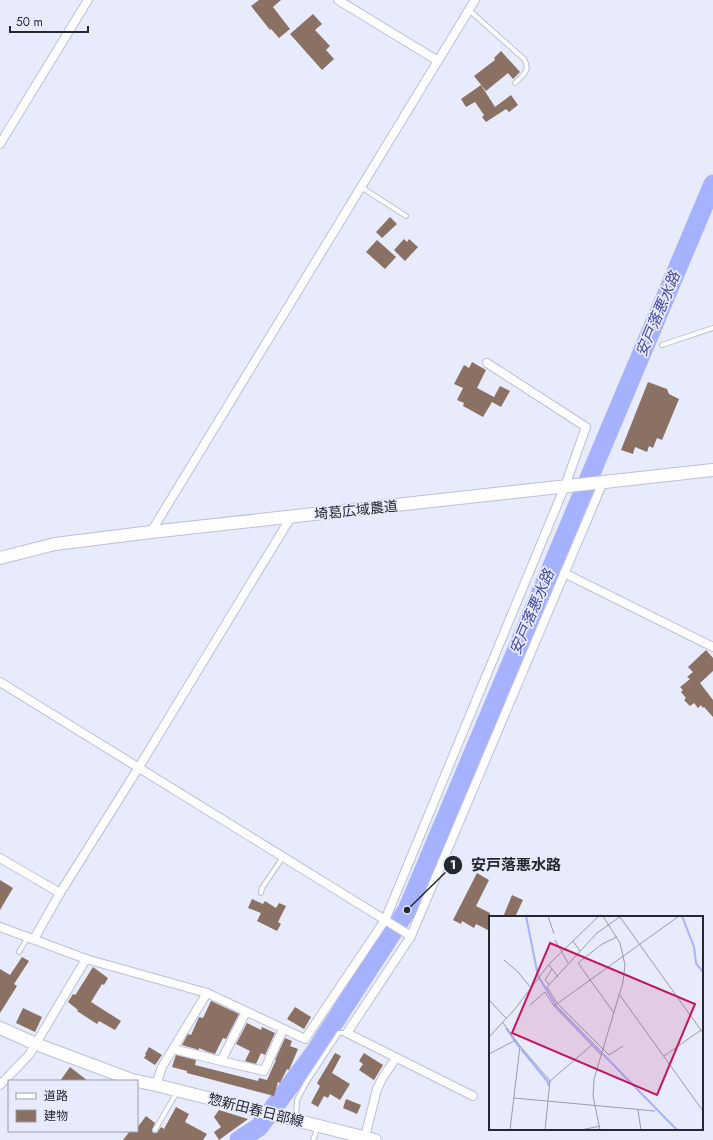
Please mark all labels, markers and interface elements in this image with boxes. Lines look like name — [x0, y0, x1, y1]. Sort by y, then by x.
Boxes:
scale bar — [10, 8, 88, 34]
text: 50 m — [16, 13, 43, 31]
water label: 安戸落悪水路 — [630, 266, 686, 360]
street label: 埼葛広域農道 — [313, 496, 399, 524]
water label: 安戸落悪水路 — [504, 564, 560, 658]
callout: 安戸落悪水路 — [443, 851, 569, 878]
text: 安戸落悪水路 — [471, 854, 561, 876]
text: 1 — [450, 856, 456, 874]
inset map — [489, 916, 703, 1130]
legend — [8, 1080, 138, 1132]
text: 道路 — [44, 1087, 68, 1105]
street label: 惣新田春日部線 — [206, 1088, 306, 1132]
text: 建物 — [44, 1107, 68, 1125]

